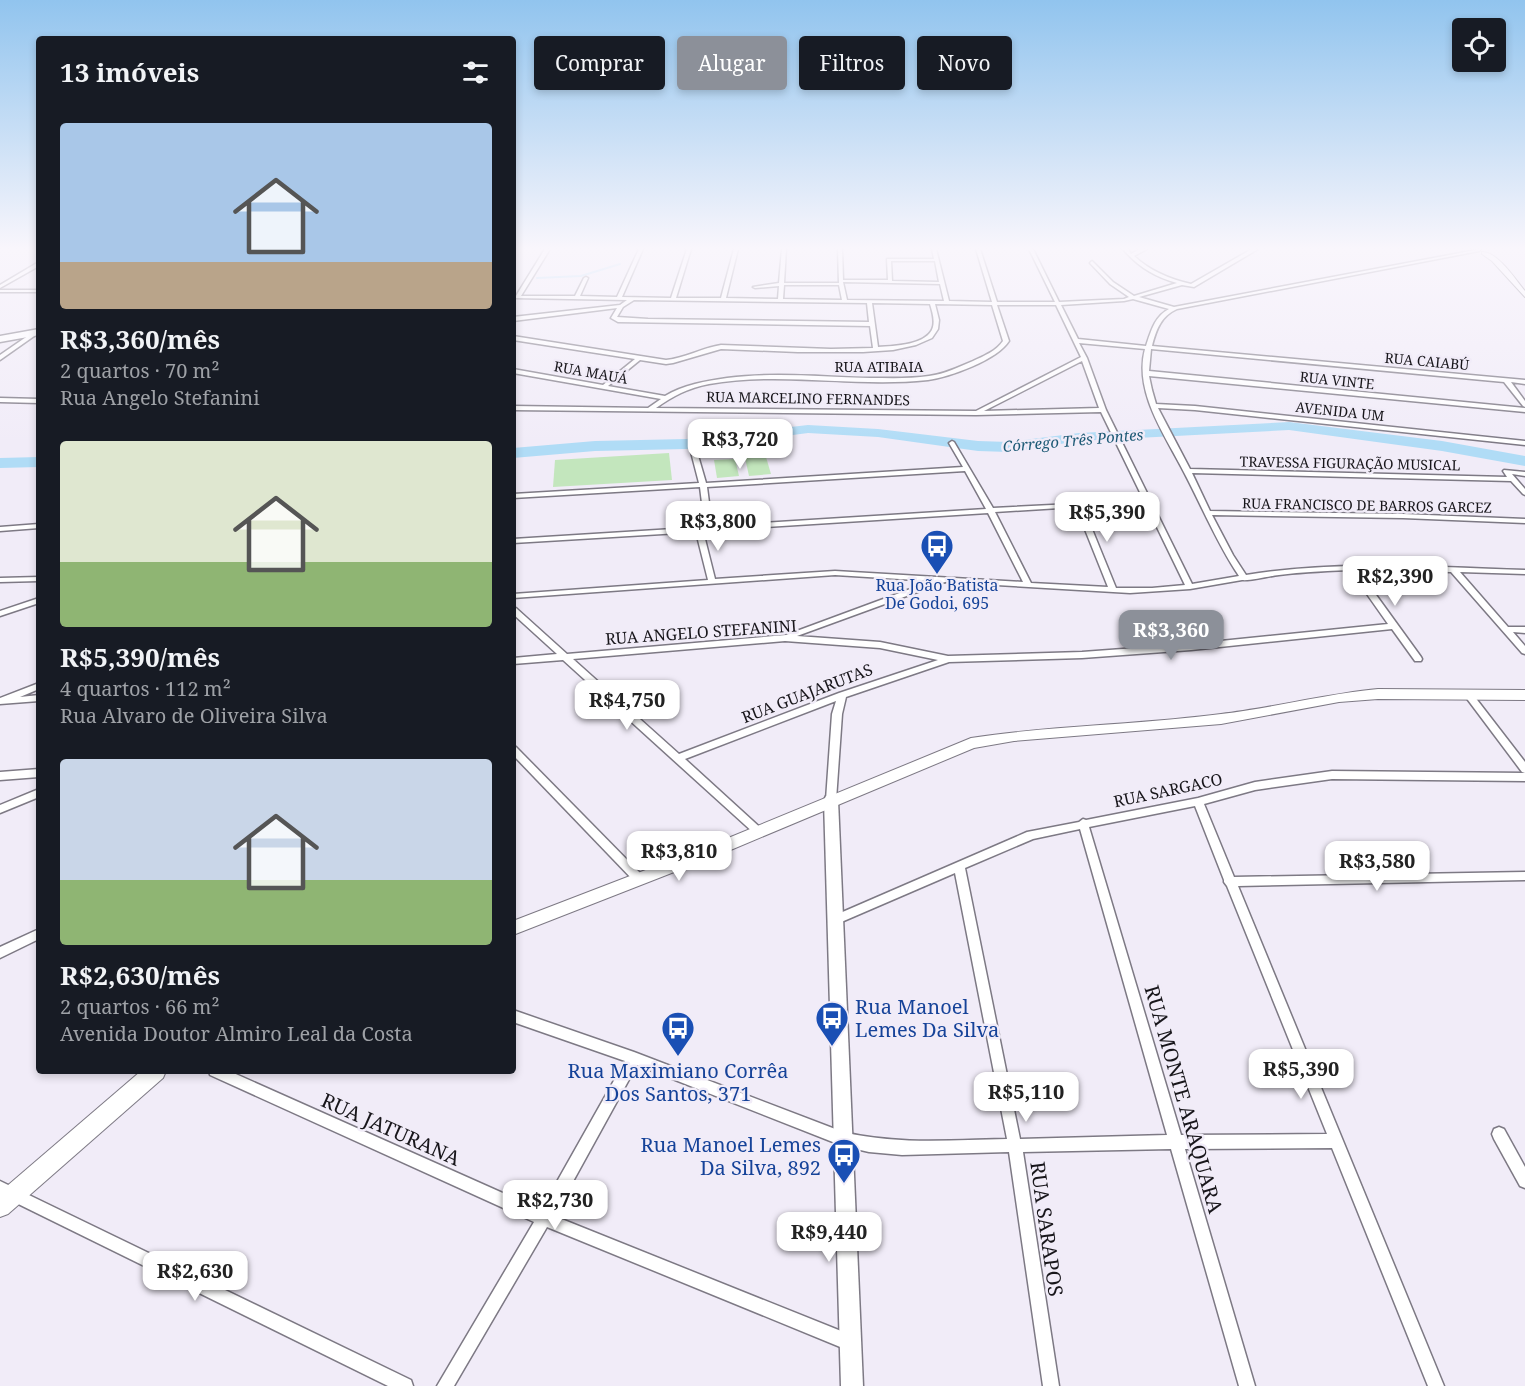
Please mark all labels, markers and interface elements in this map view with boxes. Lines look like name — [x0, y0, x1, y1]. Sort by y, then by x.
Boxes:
map controls — [1452, 18, 1506, 72]
button: locate — [1452, 18, 1506, 72]
chip: Comprar — [534, 36, 665, 90]
chip: Alugar — [677, 36, 787, 90]
chip: Filtros — [799, 36, 905, 90]
chip: Novo — [917, 36, 1012, 90]
text: 13 imóveis — [60, 54, 199, 90]
icon: filters — [459, 56, 492, 89]
icon: home — [222, 162, 330, 270]
text: R$3,360/mês — [60, 321, 220, 357]
street label: RUA CAIABÚ — [1384, 348, 1470, 374]
street label: RUA MAUÁ — [553, 356, 630, 388]
text: 2 quartos · 70 m² — [60, 357, 220, 384]
street label: RUA ATIBAIA — [835, 357, 924, 376]
street label: RUA VINTE — [1299, 367, 1376, 393]
text: Rua Angelo Stefanini — [60, 384, 260, 411]
street label: RUA MARCELINO FERNANDES — [706, 387, 910, 409]
street label: AVENIDA UM — [1295, 397, 1385, 425]
pin: R$3,720 — [685, 419, 795, 470]
water label: Córrego Três Pontes — [1002, 424, 1144, 456]
text: R$3,720 — [702, 425, 778, 452]
street label: TRAVESSA FIGURAÇÃO MUSICAL — [1240, 452, 1461, 474]
icon: home — [222, 480, 330, 588]
pin: R$5,390 — [1052, 492, 1162, 543]
street label: RUA FRANCISCO DE BARROS GARCEZ — [1242, 493, 1492, 517]
text: R$5,390 — [1069, 498, 1145, 525]
pin: R$3,800 — [663, 501, 773, 552]
text: R$3,800 — [680, 507, 756, 534]
bus stop icon: Rua João Batista De Godoi, 695 — [919, 528, 955, 575]
pin: R$2,390 — [1340, 556, 1450, 607]
text: R$2,390 — [1357, 562, 1433, 589]
place label: Rua João Batista De Godoi, 695 — [875, 574, 999, 614]
pin: R$3,360 — [1116, 610, 1226, 661]
street label: RUA ANGELO STEFANINI — [605, 614, 798, 650]
text: R$3,360 — [1133, 616, 1209, 643]
text: R$5,390/mês — [60, 639, 220, 675]
street label: RUA GUAJARUTAS — [738, 658, 876, 728]
text: 4 quartos · 112 m² — [60, 675, 231, 702]
pin: R$4,750 — [572, 680, 682, 731]
text: R$4,750 — [589, 686, 665, 713]
text: Rua Alvaro de Oliveira Silva — [60, 702, 328, 729]
street label: RUA SARGACO — [1111, 768, 1225, 812]
icon: home — [222, 798, 330, 906]
pin: R$3,810 — [624, 831, 734, 882]
text: R$3,810 — [641, 837, 717, 864]
pin: R$3,580 — [1322, 841, 1432, 892]
text: R$3,580 — [1339, 847, 1415, 874]
text: R$2,630/mês — [60, 957, 220, 993]
street label: RUA MONTE ARAQUARA — [1139, 982, 1230, 1217]
text: 2 quartos · 66 m² — [60, 993, 220, 1020]
place label: Rua Manoel Lemes Da Silva — [855, 993, 999, 1043]
bus stop icon: Rua Manoel Lemes Da Silva — [814, 1000, 850, 1047]
bus stop icon: Rua Maximiano Corrêa Dos Santos, 371 — [660, 1010, 696, 1057]
text: Avenida Doutor Almiro Leal da Costa — [60, 1020, 413, 1047]
pin: R$5,390 — [1246, 1049, 1356, 1100]
text: R$5,390 — [1263, 1055, 1339, 1082]
place label: Rua Maximiano Corrêa Dos Santos, 371 — [567, 1057, 789, 1107]
pin: R$5,110 — [971, 1072, 1081, 1123]
text: R$5,110 — [988, 1078, 1064, 1105]
street label: RUA JATURANA — [317, 1086, 466, 1172]
place label: Rua Manoel Lemes Da Silva, 892 — [640, 1131, 821, 1181]
bus stop icon: Rua Manoel Lemes Da Silva, 892 — [826, 1137, 862, 1184]
street label: RUA SARAPOS — [1024, 1160, 1070, 1298]
pin: R$2,730 — [500, 1180, 610, 1231]
text: R$2,730 — [517, 1186, 593, 1213]
pin: R$9,440 — [774, 1212, 884, 1263]
text: R$9,440 — [791, 1218, 867, 1245]
pin: R$2,630 — [140, 1251, 250, 1302]
text: R$2,630 — [157, 1257, 233, 1284]

